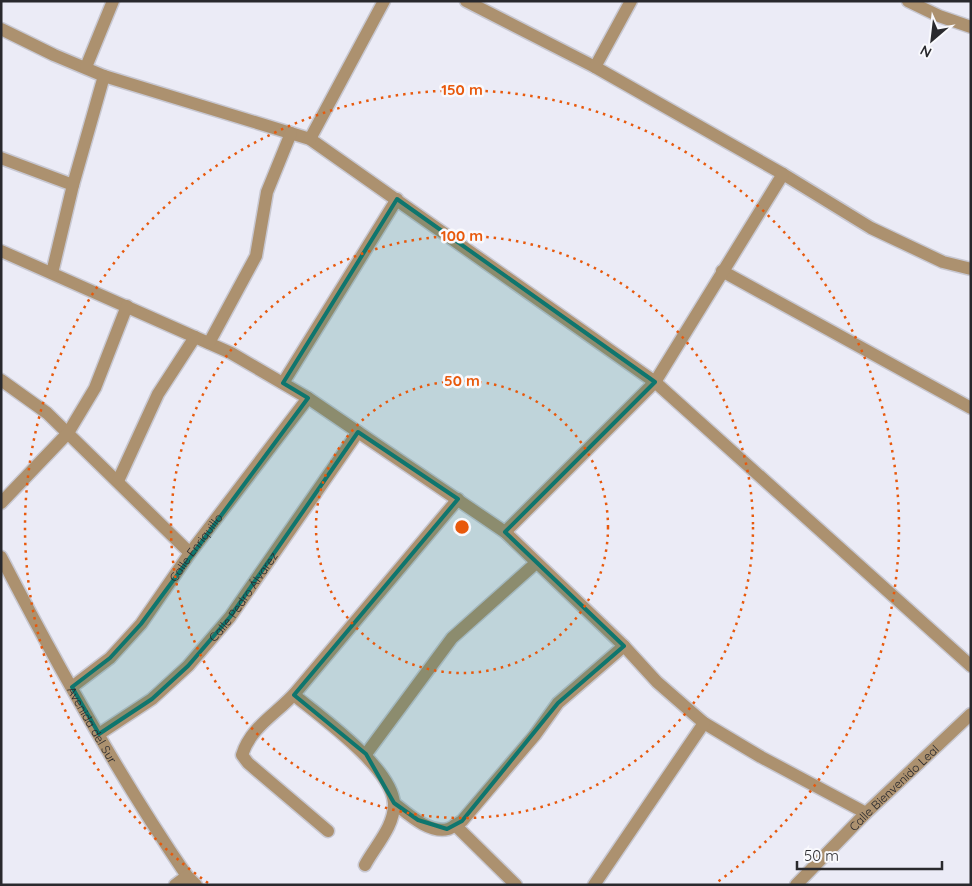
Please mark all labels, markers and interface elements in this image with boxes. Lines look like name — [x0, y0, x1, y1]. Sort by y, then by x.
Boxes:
north arrow — [907, 15, 957, 65]
text: N — [917, 41, 935, 62]
text: 150 m — [441, 80, 483, 99]
text: 100 m — [441, 226, 483, 245]
text: 50 m — [444, 371, 480, 390]
street label: Calle Enriquillo — [165, 510, 225, 584]
centre of rings — [453, 518, 471, 536]
street label: Calle Pedro Álvarez — [205, 549, 281, 644]
street label: Avenida del Sur — [64, 684, 121, 766]
street label: Calle Bienvenido Leal — [846, 741, 942, 834]
scale bar — [797, 838, 942, 870]
text: 50 m — [804, 846, 839, 865]

